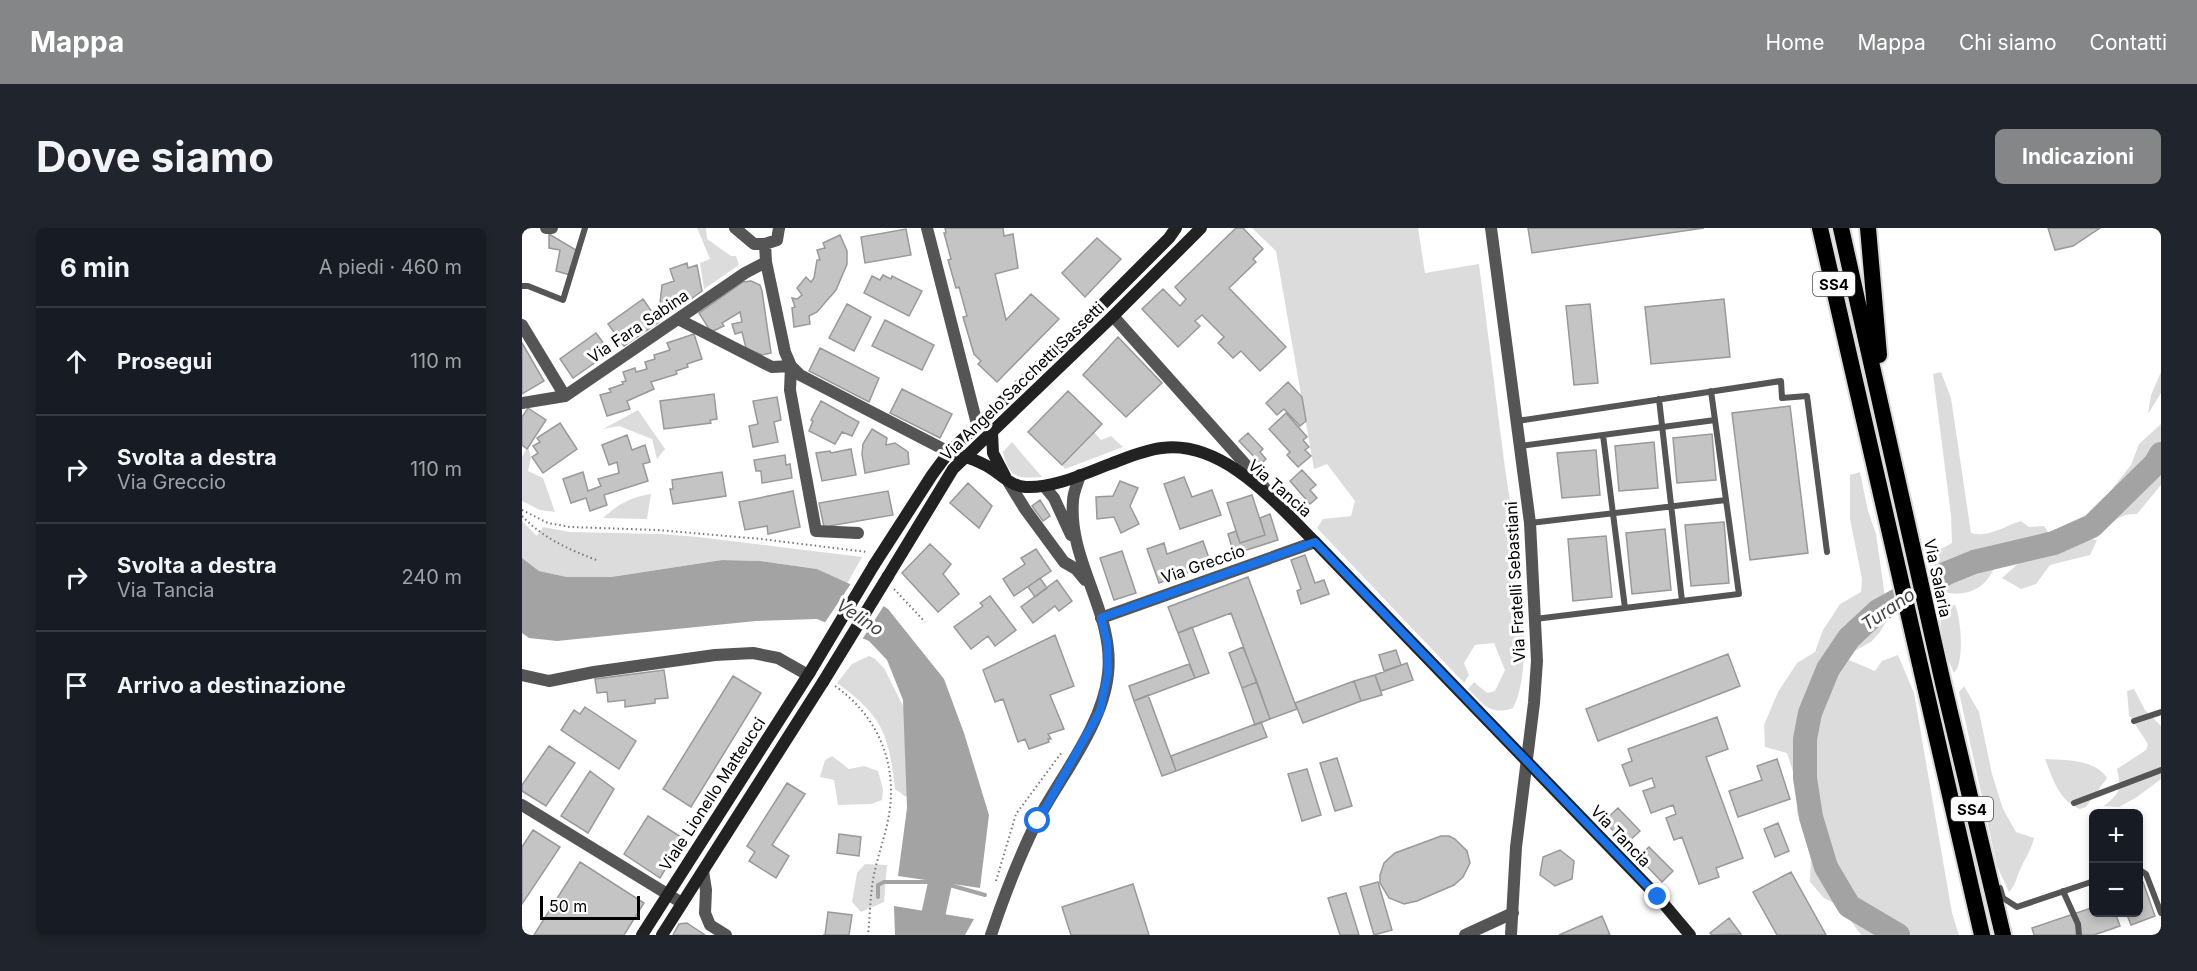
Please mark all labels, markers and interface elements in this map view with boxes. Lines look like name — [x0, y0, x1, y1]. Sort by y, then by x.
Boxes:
text: Mappa — [30, 25, 124, 59]
text: Home — [1766, 30, 1824, 55]
text: Mappa — [1857, 30, 1926, 55]
text: Chi siamo — [1959, 30, 2057, 55]
text: Contatti — [2090, 30, 2167, 55]
button: Indicazioni — [1995, 129, 2161, 184]
text: Dove siamo — [36, 131, 274, 182]
text: 6 min — [60, 252, 130, 283]
text: A piedi · 460 m — [319, 255, 462, 279]
road number: SS4 — [1813, 272, 1855, 296]
street label: Via Fara Sabina — [584, 285, 692, 367]
street label: Via Angelo Sacchetti Sassetti — [936, 297, 1108, 465]
icon: ahead — [60, 345, 93, 378]
text: Prosegui — [117, 348, 212, 374]
text: 110 m — [410, 349, 462, 373]
text: Svolta a destra — [117, 444, 277, 470]
icon: right — [60, 453, 93, 486]
street label: Via Tancia — [1244, 455, 1316, 521]
text: 110 m — [410, 457, 462, 481]
text: Via Greccio — [117, 470, 226, 494]
street label: Via Fratelli Sebastiani — [1501, 501, 1529, 663]
street label: Via Salaria — [1920, 537, 1956, 619]
street label: Via Greccio — [1159, 540, 1247, 588]
text: Svolta a destra — [117, 552, 277, 578]
icon: right — [60, 561, 93, 594]
text: 240 m — [401, 565, 462, 589]
text: Via Tancia — [117, 578, 215, 602]
water label: Turano — [1857, 584, 1919, 634]
water label: Velino — [832, 594, 888, 640]
icon: arrive — [60, 669, 93, 702]
text: Arrivo a destinazione — [117, 672, 346, 698]
street label: Viale Lionello Matteucci — [655, 713, 769, 875]
road number: SS4 — [1951, 797, 1993, 821]
street label: Via Tancia — [1587, 801, 1655, 871]
route start — [1024, 807, 1050, 833]
map controls — [2089, 809, 2143, 917]
button: + — [2089, 809, 2143, 863]
button: − — [2089, 863, 2143, 917]
route end — [1644, 883, 1670, 909]
scale bar — [540, 893, 640, 920]
text: 50 m — [549, 896, 587, 916]

